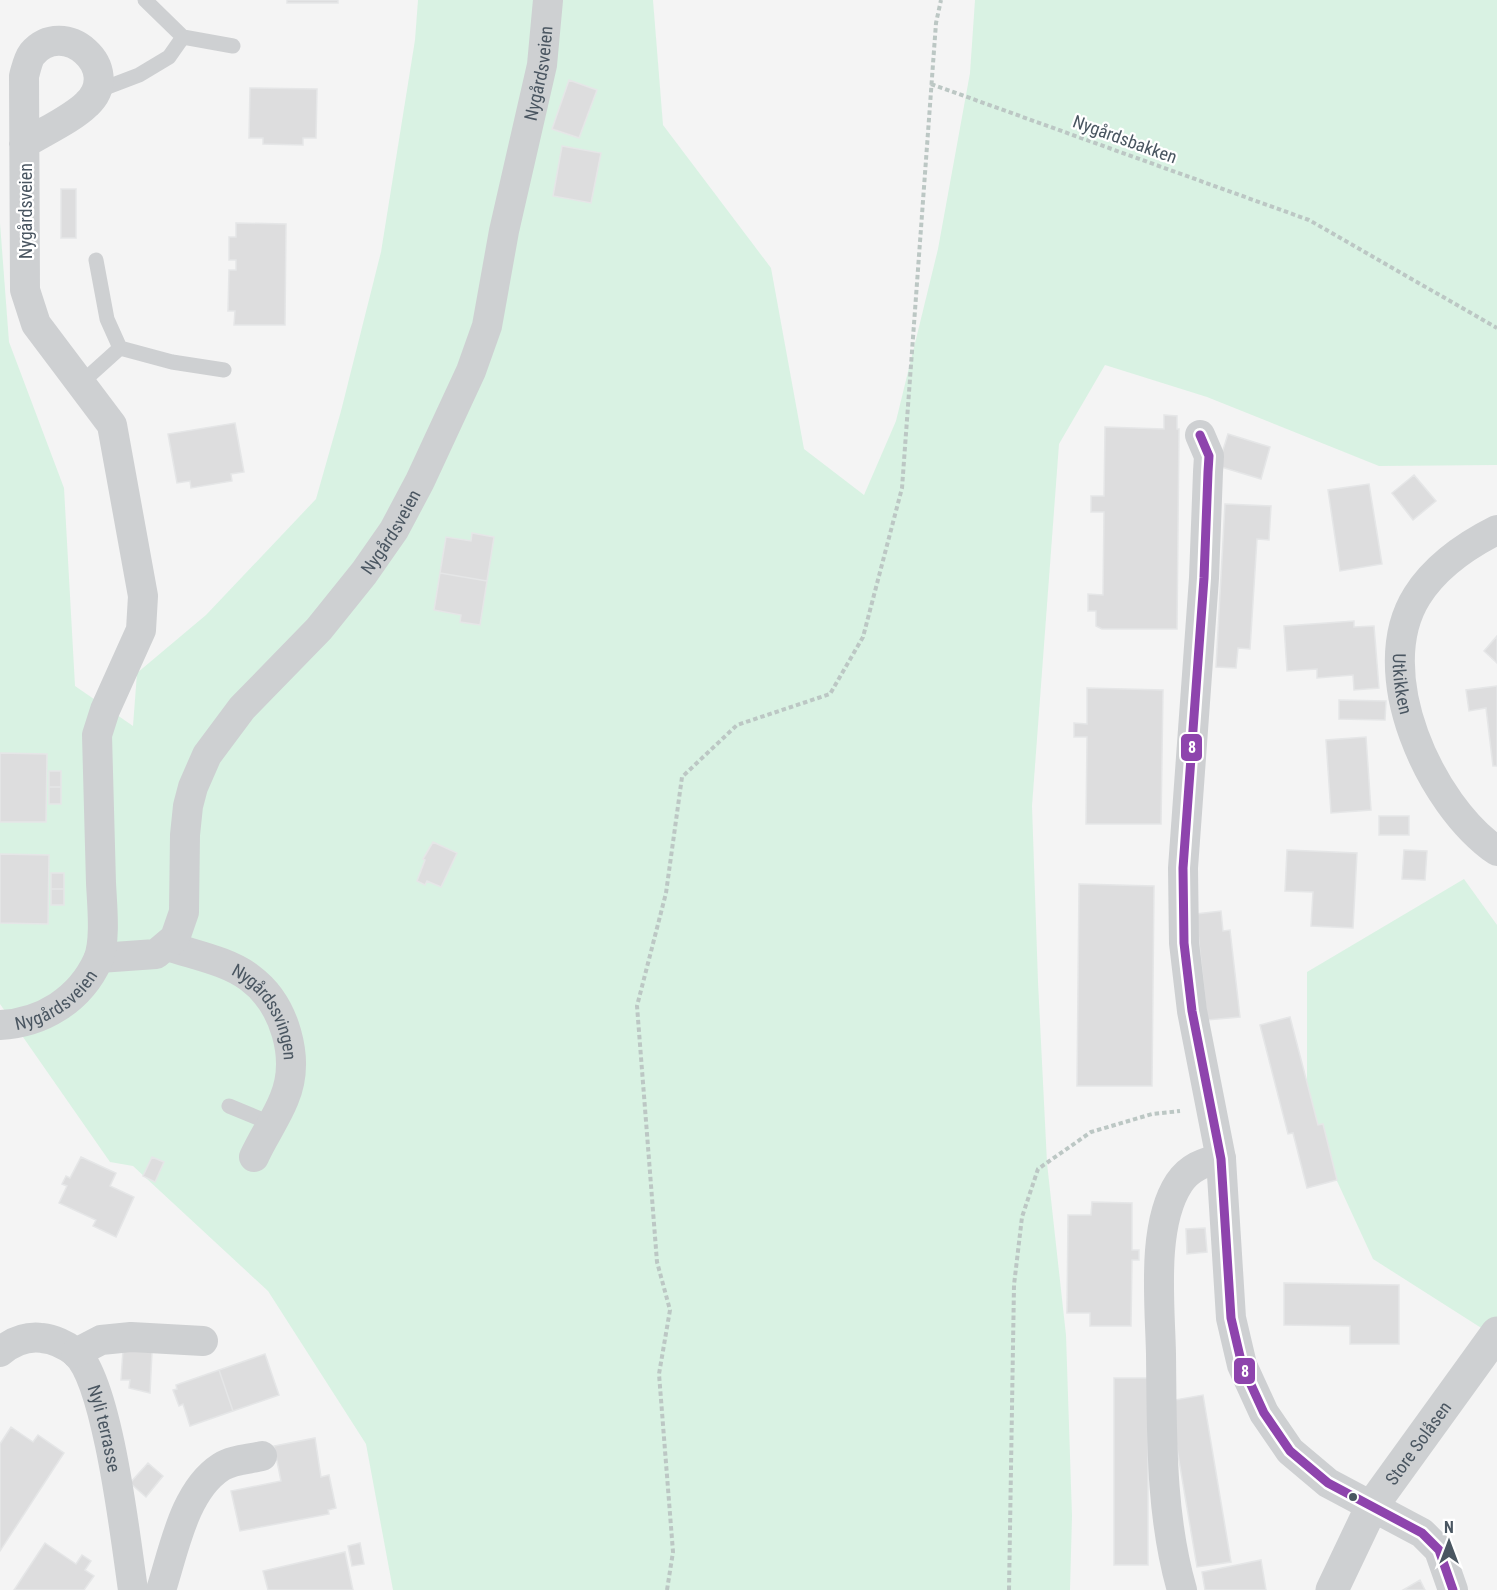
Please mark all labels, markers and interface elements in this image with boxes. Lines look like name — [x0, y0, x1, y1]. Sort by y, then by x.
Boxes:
street label: Nygårdsveien — [519, 25, 556, 123]
street label: Nygårdsbakken — [1070, 110, 1180, 168]
street label: Nygårdsveien — [15, 163, 36, 259]
street label: Nygårdsveien — [356, 486, 424, 578]
street label: Utkikken — [1389, 653, 1417, 716]
line badge: 8 — [1180, 733, 1203, 762]
text: 8 — [1188, 738, 1196, 757]
street label: Nygårdssvingen — [229, 959, 301, 1061]
street label: Nygårdsveien — [13, 966, 101, 1034]
line badge: 8 — [1233, 1357, 1256, 1385]
text: 8 — [1241, 1362, 1249, 1381]
street label: Nyli terrasse — [84, 1382, 126, 1474]
street label: Store Solåsen — [1380, 1397, 1455, 1489]
unlabelled marker — [1347, 1491, 1359, 1503]
north arrow — [1419, 1512, 1479, 1572]
text: N — [1444, 1518, 1454, 1537]

